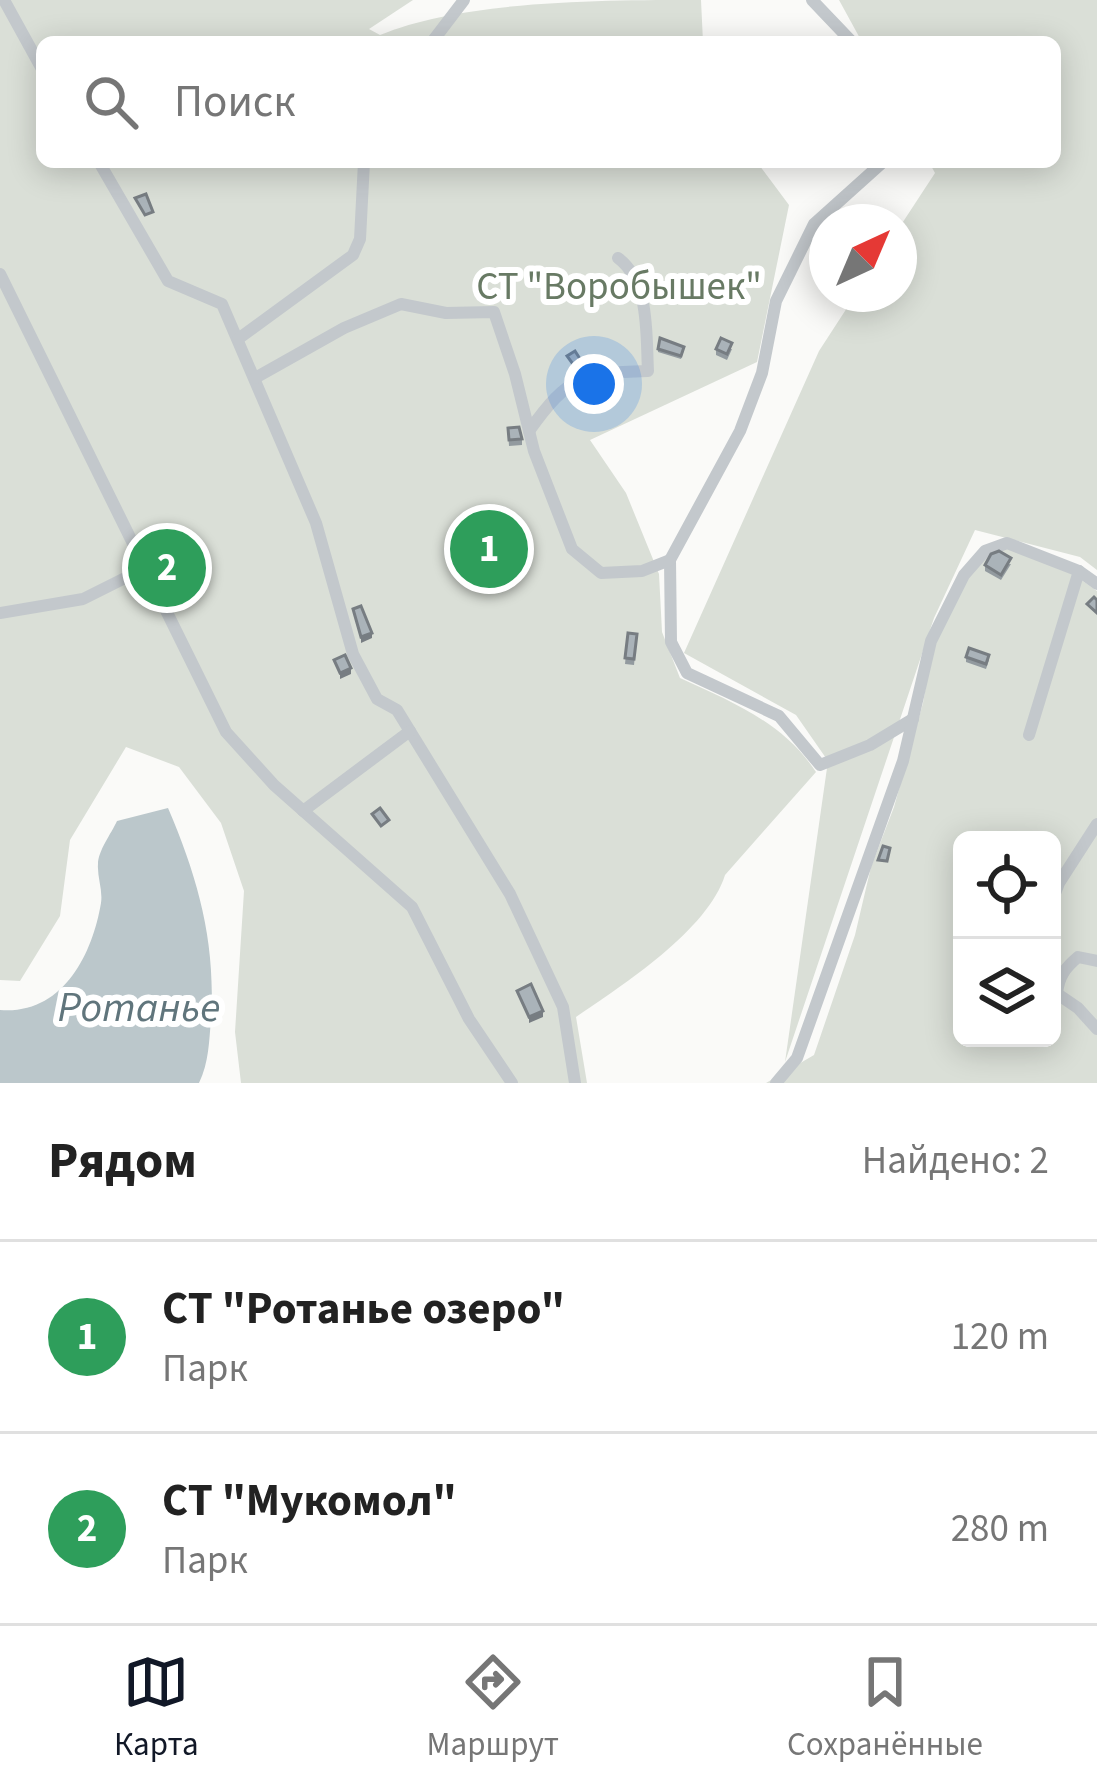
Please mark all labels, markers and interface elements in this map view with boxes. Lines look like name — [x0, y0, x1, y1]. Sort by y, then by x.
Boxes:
search box — [36, 36, 1061, 168]
icon: search — [78, 69, 144, 135]
text: Поиск — [174, 70, 296, 134]
north arrow — [809, 204, 917, 312]
park label: СТ "Воробышек" — [476, 259, 762, 315]
your location — [564, 354, 624, 414]
pin: 1 — [450, 504, 528, 594]
pin: 2 — [128, 523, 206, 613]
map controls — [953, 831, 1061, 1047]
button: locate — [953, 831, 1061, 939]
button: layers — [953, 939, 1061, 1047]
water label: Ротанье — [57, 978, 221, 1038]
text: Рядом — [48, 1125, 197, 1197]
text: Найдено: 2 — [862, 1133, 1049, 1189]
text: СТ "Ротанье озеро" — [162, 1277, 565, 1341]
text: 1 — [77, 1309, 97, 1365]
text: 120 m — [951, 1309, 1049, 1365]
text: Парк — [162, 1341, 248, 1397]
text: СТ "Мукомол" — [162, 1469, 457, 1533]
text: 2 — [77, 1501, 97, 1557]
text: 280 m — [951, 1501, 1049, 1557]
text: Парк — [162, 1533, 248, 1589]
tab: Карта — [114, 1649, 199, 1768]
tab: Маршрут — [427, 1649, 559, 1768]
tab: Сохранённые — [787, 1649, 983, 1768]

